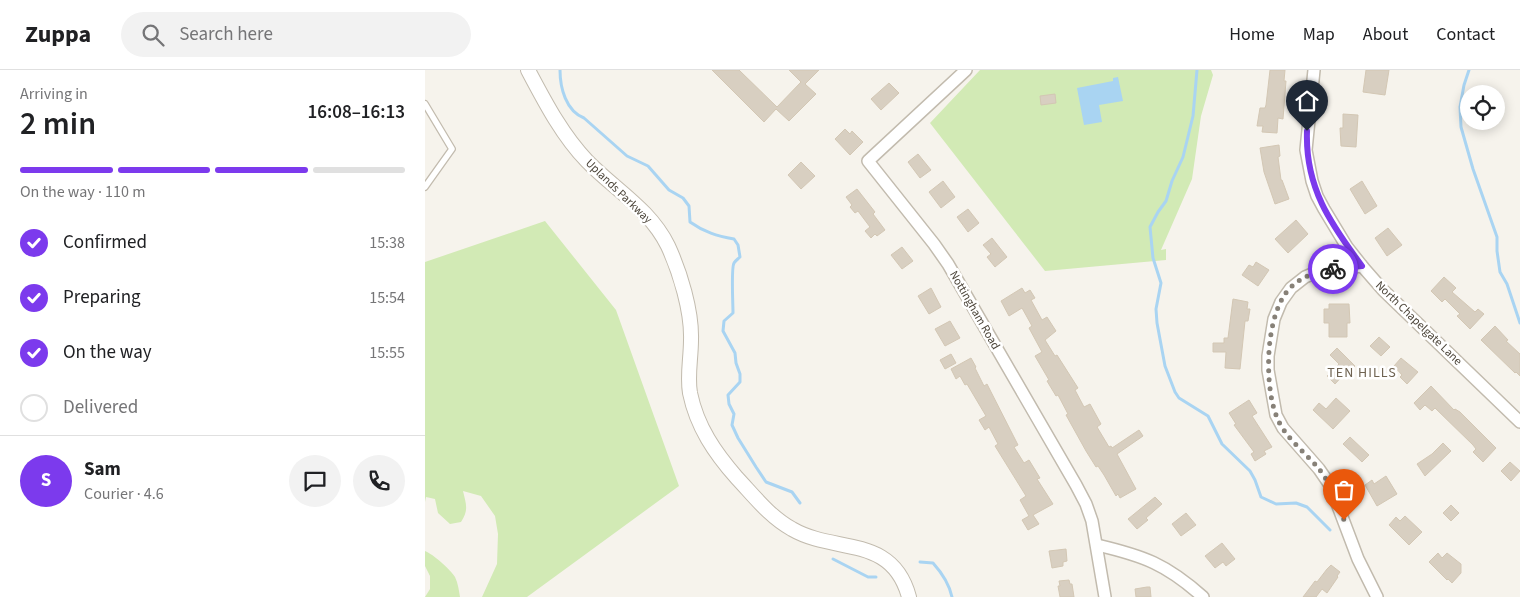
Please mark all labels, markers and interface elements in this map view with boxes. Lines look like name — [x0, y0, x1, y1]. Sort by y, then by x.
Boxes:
search box — [121, 12, 471, 57]
text: Zuppa — [25, 17, 91, 52]
icon: search — [139, 21, 167, 49]
text: Search here — [179, 21, 273, 48]
text: Home — [1229, 22, 1275, 47]
text: Map — [1303, 22, 1335, 47]
text: About — [1363, 22, 1408, 47]
text: Contact — [1436, 22, 1495, 47]
pin — [1286, 80, 1328, 131]
text: Arriving in — [20, 83, 88, 105]
map controls — [1460, 85, 1505, 130]
button: locate — [1460, 85, 1505, 130]
icon: home — [1293, 87, 1321, 115]
text: 16:08–16:13 — [307, 99, 405, 126]
text: 2 min — [20, 101, 96, 147]
street label: Uplands Parkway — [582, 155, 656, 228]
text: On the way · 110 m — [20, 181, 145, 203]
icon: check — [20, 229, 48, 257]
text: Confirmed — [63, 229, 147, 256]
text: 15:38 — [369, 232, 405, 254]
courier — [1308, 244, 1358, 294]
icon: bike — [1319, 255, 1347, 283]
street label: Nottingham Road — [945, 268, 1004, 353]
street label: North Chapelgate Lane — [1371, 277, 1466, 369]
icon: check — [20, 284, 48, 312]
text: Preparing — [63, 284, 141, 311]
text: 15:54 — [369, 287, 405, 309]
icon: check — [20, 339, 48, 367]
text: On the way — [63, 339, 152, 366]
text: 15:55 — [369, 342, 405, 364]
district label: TEN HILLS — [1327, 363, 1397, 383]
text: Delivered — [63, 394, 138, 421]
button: chat — [289, 455, 341, 507]
button: phone — [353, 455, 405, 507]
text: Sam — [84, 456, 121, 483]
text: S — [41, 467, 51, 494]
pin — [1323, 469, 1365, 520]
icon: bag — [1330, 476, 1358, 504]
text: Courier · 4.6 — [84, 483, 164, 505]

